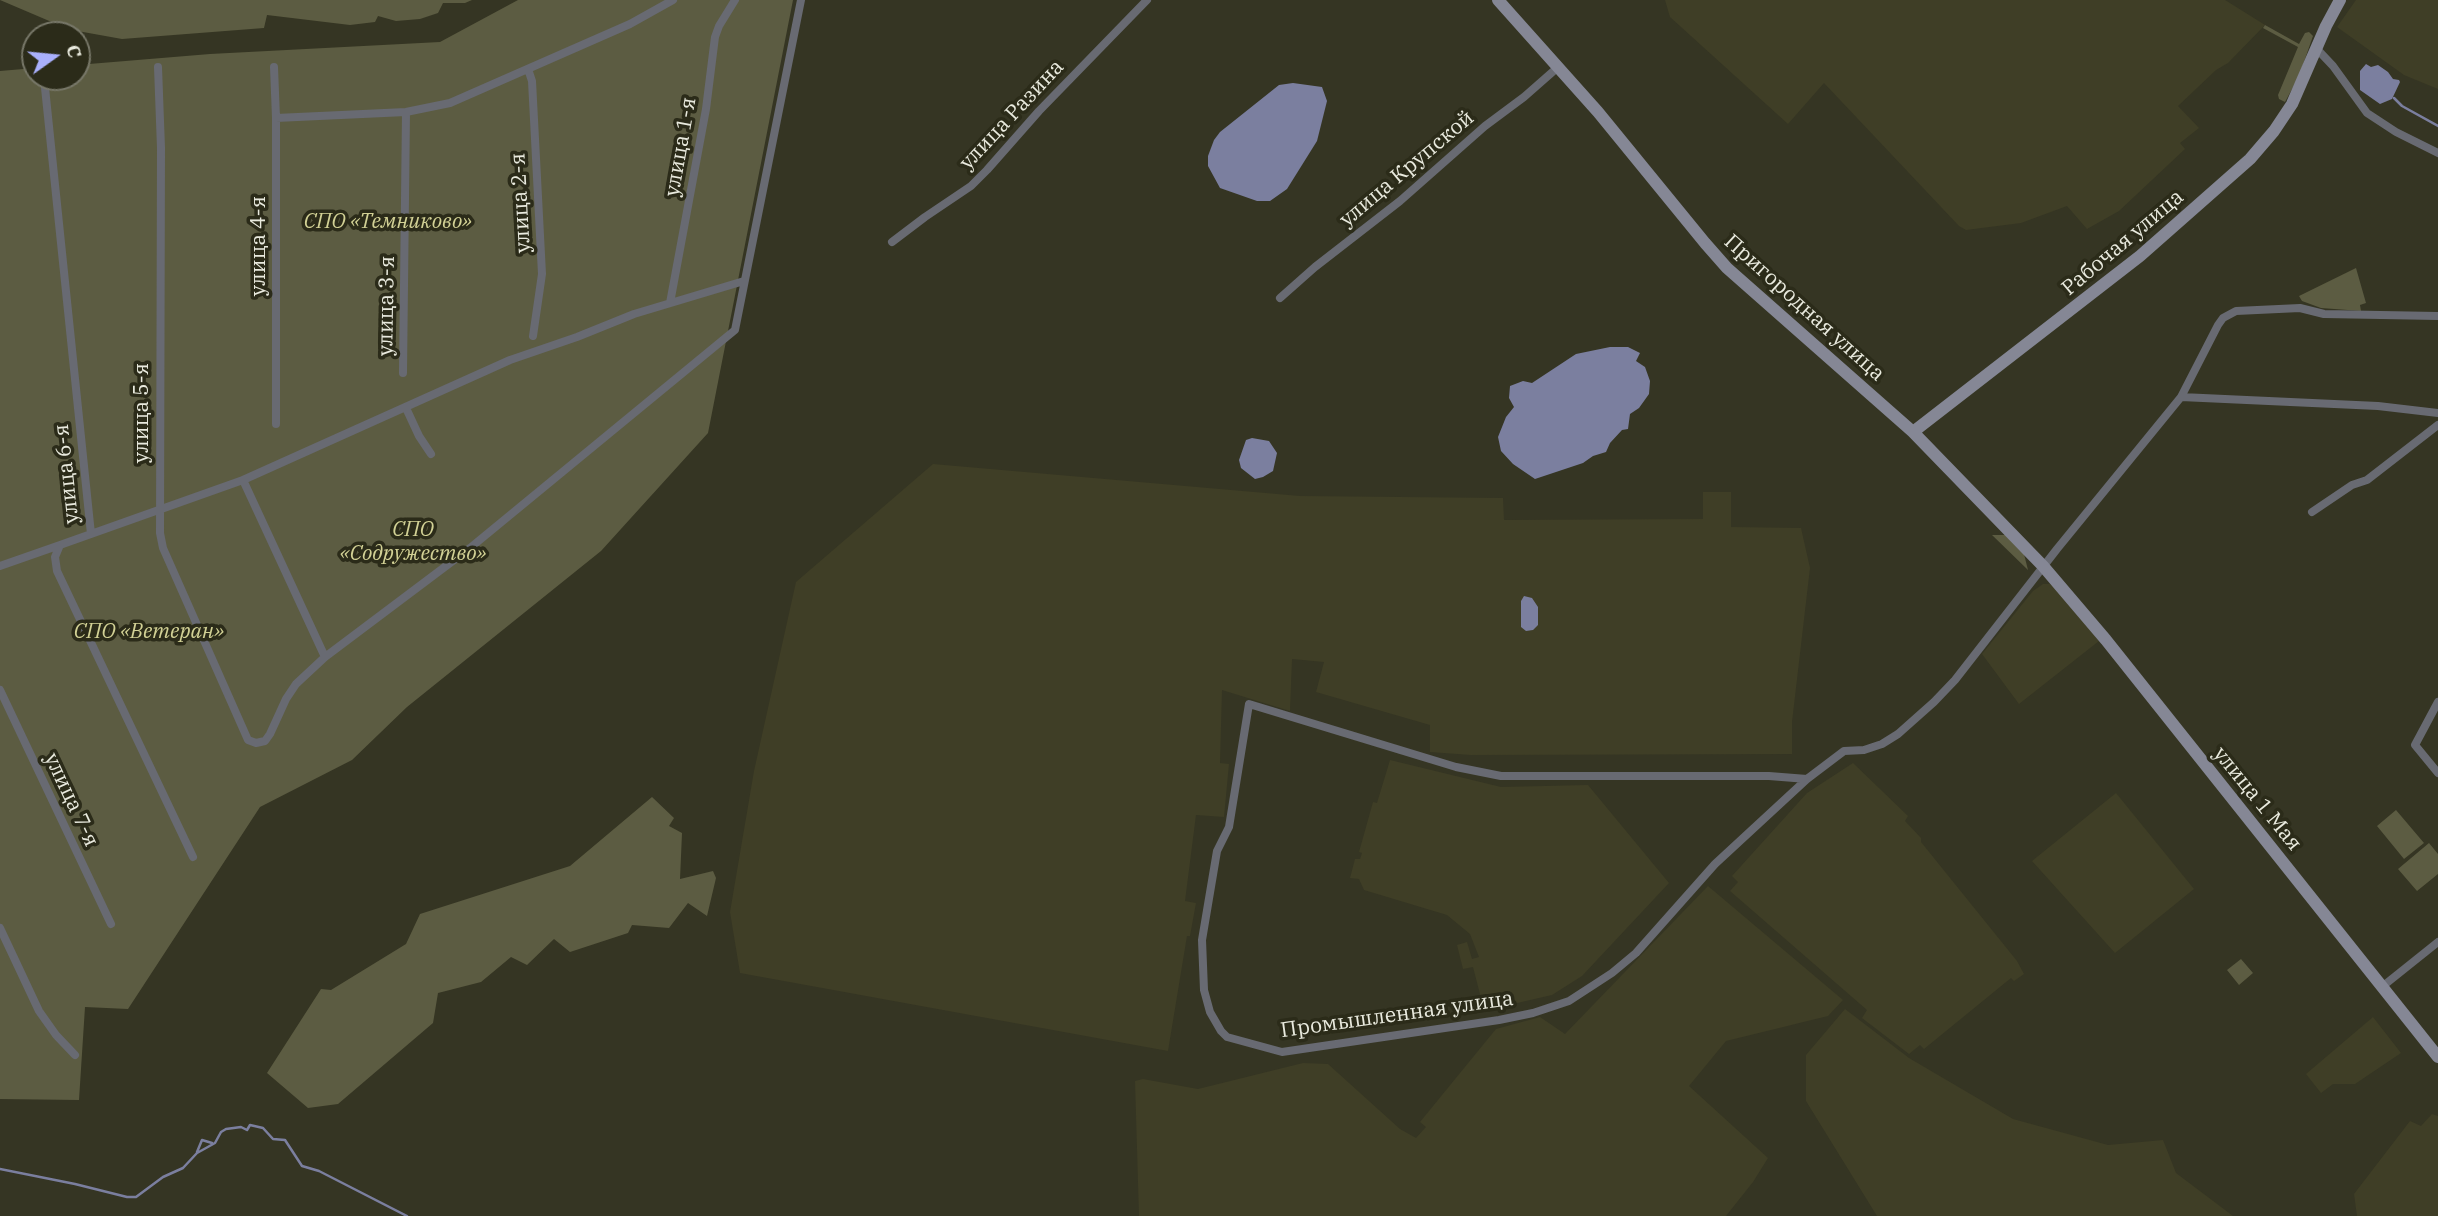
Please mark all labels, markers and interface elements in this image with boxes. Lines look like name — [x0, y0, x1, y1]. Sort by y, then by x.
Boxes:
north arrow — [21, 21, 91, 91]
text: С — [61, 42, 88, 60]
street label: улица Разина — [955, 55, 1069, 175]
street label: улица 1-я — [660, 95, 702, 199]
street label: улица Крупской — [1335, 105, 1479, 233]
street label: улица 2-я — [506, 152, 536, 254]
street label: Рабочая улица — [2057, 185, 2189, 301]
street label: улица 4-я — [246, 196, 272, 296]
park label: СПО «Темниково» — [304, 209, 472, 235]
street label: Пригородная улица — [1719, 229, 1889, 387]
street label: улица 3-я — [374, 256, 400, 356]
street label: улица 5-я — [129, 363, 155, 463]
street label: улица 6-я — [49, 423, 85, 525]
park label: СПО «Содружество» — [339, 517, 487, 567]
park label: СПО «Ветеран» — [74, 619, 224, 645]
street label: улица 1 Мая — [2207, 742, 2307, 856]
street label: улица 7-я — [38, 749, 104, 851]
street label: Промышленная улица — [1279, 986, 1515, 1044]

